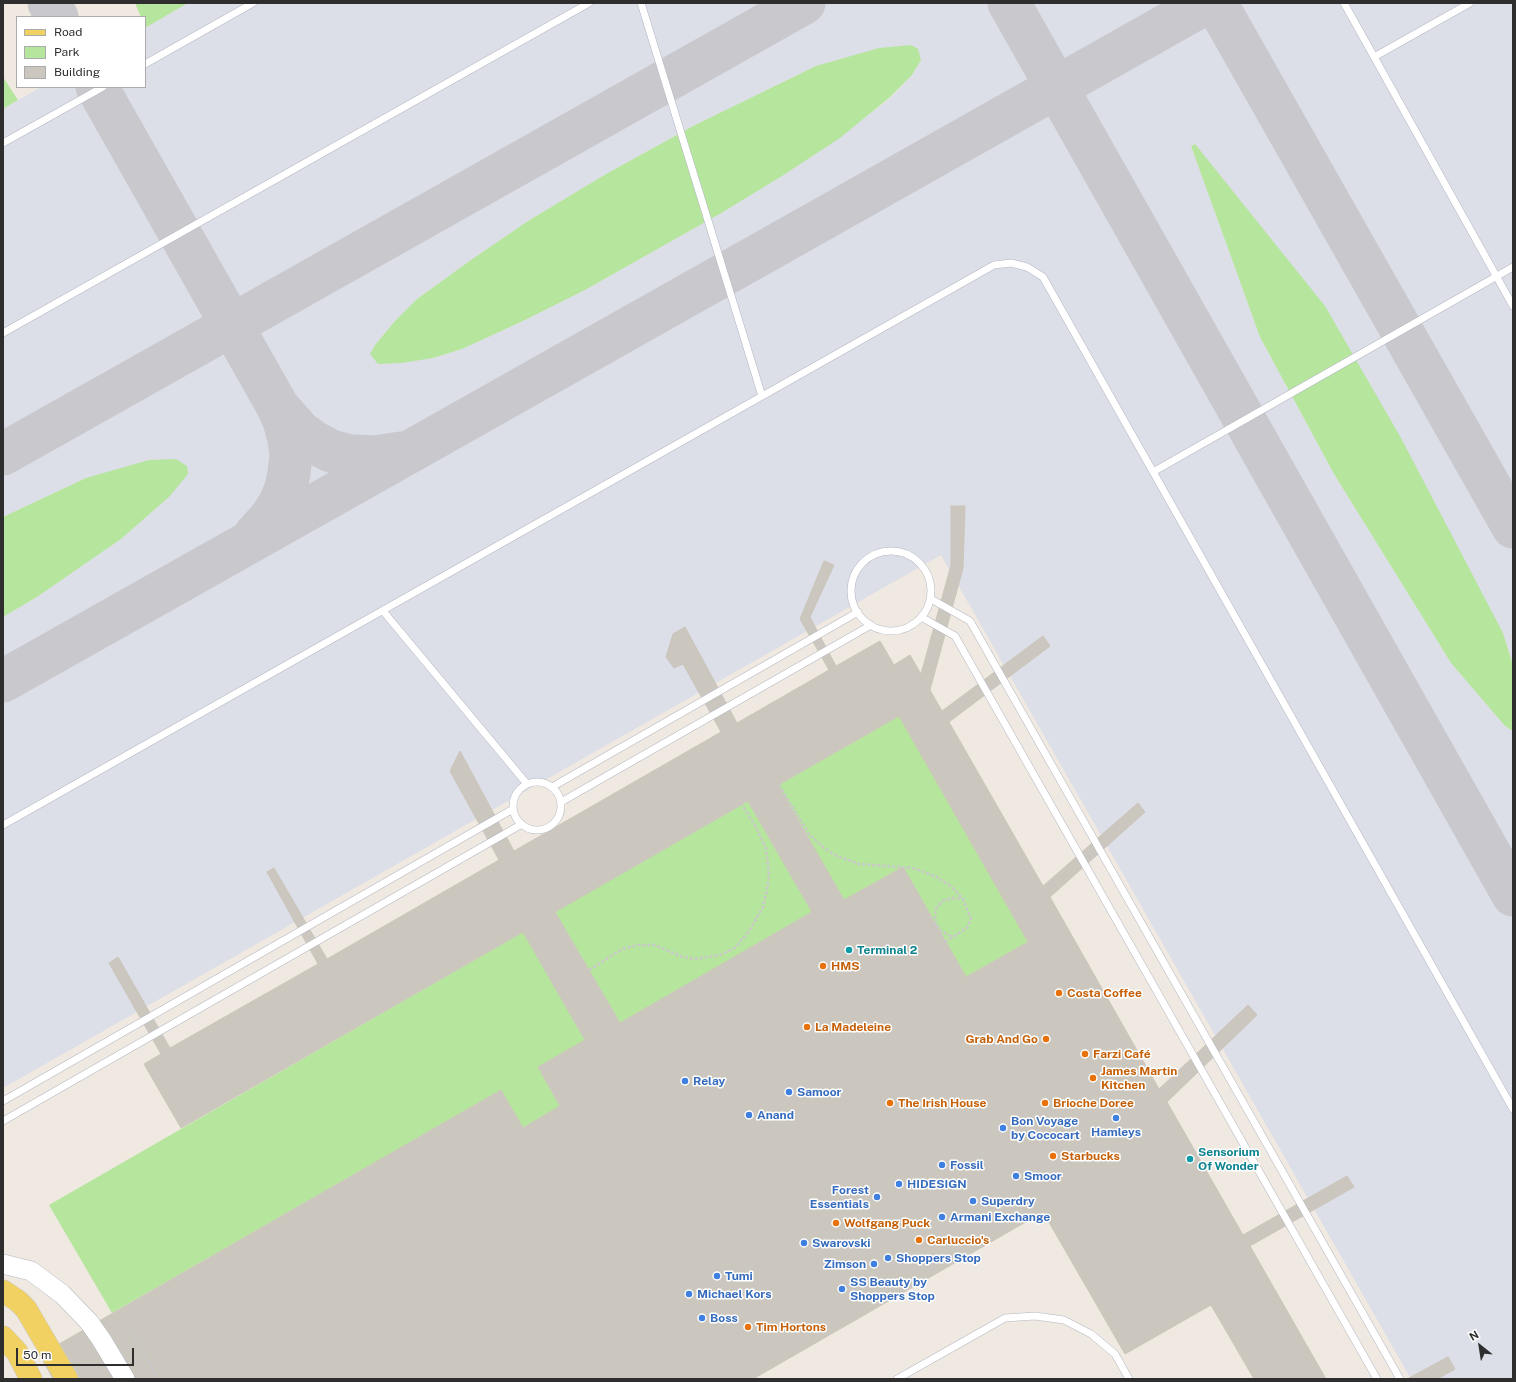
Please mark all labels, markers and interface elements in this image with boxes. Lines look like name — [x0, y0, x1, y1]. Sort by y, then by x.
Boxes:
legend — [16, 16, 146, 88]
text: Road — [54, 25, 82, 39]
text: Park — [54, 45, 80, 59]
text: Building — [54, 65, 100, 79]
place label: Terminal 2 — [857, 943, 917, 957]
marker: Terminal 2 — [844, 945, 854, 955]
place label: HMS — [831, 959, 860, 973]
marker: HMS — [818, 961, 828, 971]
place label: Costa Coffee — [1067, 986, 1142, 1000]
marker: Costa Coffee — [1054, 988, 1064, 998]
place label: La Madeleine — [815, 1020, 891, 1034]
marker: La Madeleine — [802, 1022, 812, 1032]
place label: Grab And Go — [965, 1032, 1038, 1046]
marker: Grab And Go — [1041, 1034, 1051, 1044]
place label: Farzi Café — [1093, 1047, 1151, 1061]
marker: Farzi Café — [1080, 1049, 1090, 1059]
place label: James Martin Kitchen — [1101, 1064, 1177, 1092]
marker: James Martin Kitchen — [1088, 1073, 1098, 1083]
place label: Relay — [693, 1074, 725, 1088]
marker: Relay — [680, 1076, 690, 1086]
place label: Samoor — [797, 1085, 842, 1099]
marker: Samoor — [784, 1087, 794, 1097]
place label: The Irish House — [898, 1096, 986, 1110]
place label: Brioche Doree — [1053, 1096, 1134, 1110]
marker: The Irish House — [885, 1098, 895, 1108]
marker: Brioche Doree — [1040, 1098, 1050, 1108]
place label: Anand — [757, 1108, 794, 1122]
marker: Anand — [744, 1110, 754, 1120]
marker: Hamleys — [1111, 1113, 1121, 1123]
place label: Bon Voyage by Cococart — [1011, 1114, 1080, 1142]
marker: Bon Voyage by Cococart — [998, 1123, 1008, 1133]
place label: Hamleys — [1091, 1125, 1141, 1139]
place label: Sensorium Of Wonder — [1198, 1145, 1260, 1173]
place label: Starbucks — [1061, 1149, 1120, 1163]
marker: Starbucks — [1048, 1151, 1058, 1161]
marker: Sensorium Of Wonder — [1185, 1154, 1195, 1164]
place label: Fossil — [950, 1158, 984, 1172]
marker: Fossil — [937, 1160, 947, 1170]
place label: Smoor — [1024, 1169, 1062, 1183]
marker: Smoor — [1011, 1171, 1021, 1181]
place label: HIDESIGN — [907, 1177, 967, 1191]
marker: HIDESIGN — [894, 1179, 904, 1189]
place label: Forest Essentials — [810, 1183, 869, 1211]
marker: Forest Essentials — [872, 1192, 882, 1202]
place label: Superdry — [981, 1194, 1035, 1208]
marker: Superdry — [968, 1196, 978, 1206]
place label: Armani Exchange — [950, 1210, 1050, 1224]
marker: Armani Exchange — [937, 1212, 947, 1222]
place label: Wolfgang Puck — [844, 1216, 930, 1230]
marker: Wolfgang Puck — [831, 1218, 841, 1228]
place label: Carluccio's — [927, 1233, 989, 1247]
marker: Carluccio's — [914, 1235, 924, 1245]
place label: Swarovski — [812, 1236, 871, 1250]
marker: Swarovski — [799, 1238, 809, 1248]
place label: Shoppers Stop — [896, 1251, 981, 1265]
marker: Shoppers Stop — [883, 1253, 893, 1263]
place label: Zimson — [824, 1257, 866, 1271]
marker: Zimson — [869, 1259, 879, 1269]
place label: Tumi — [725, 1269, 753, 1283]
marker: Tumi — [712, 1271, 722, 1281]
place label: SS Beauty by Shoppers Stop — [850, 1275, 935, 1303]
marker: SS Beauty by Shoppers Stop — [837, 1284, 847, 1294]
place label: Michael Kors — [697, 1287, 772, 1301]
marker: Michael Kors — [684, 1289, 694, 1299]
place label: Boss — [710, 1311, 738, 1325]
marker: Boss — [697, 1313, 707, 1323]
place label: Tim Hortons — [756, 1320, 826, 1334]
marker: Tim Hortons — [743, 1322, 753, 1332]
north arrow — [1460, 1326, 1500, 1366]
text: N — [1467, 1328, 1481, 1343]
scale bar — [18, 1340, 136, 1366]
text: 50 m — [23, 1348, 51, 1362]

